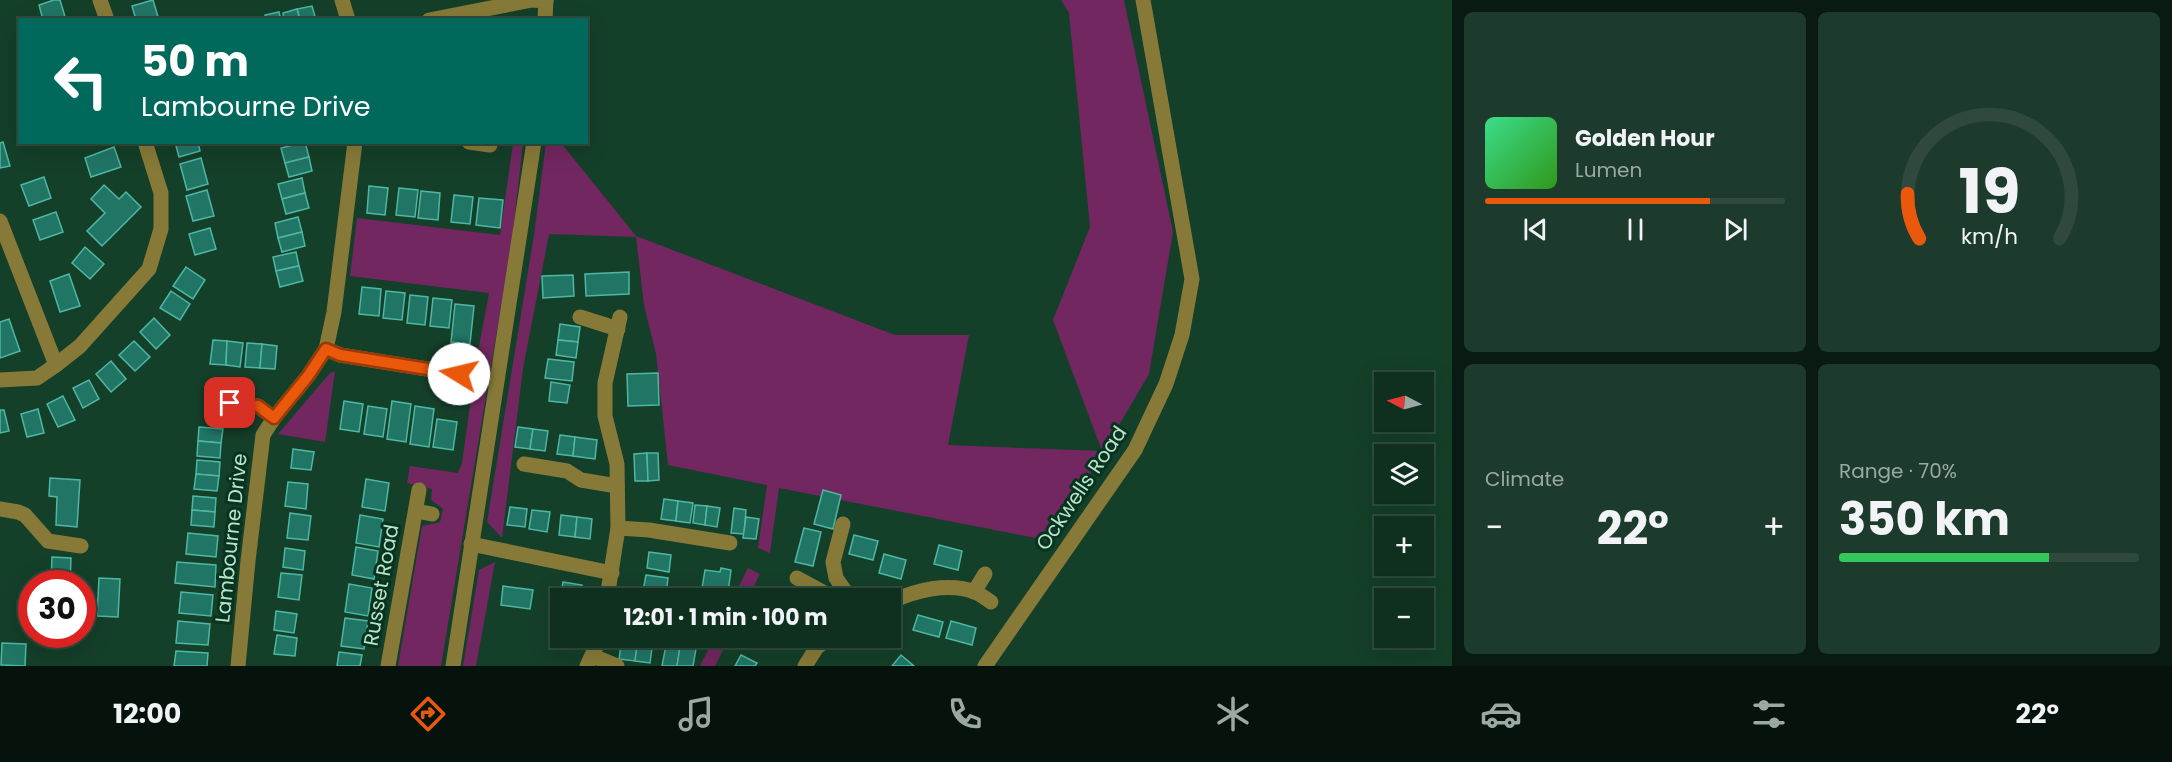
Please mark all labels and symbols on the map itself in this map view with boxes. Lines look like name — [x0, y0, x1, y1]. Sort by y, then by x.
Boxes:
position arrow — [427, 342, 491, 406]
north arrow — [1374, 372, 1434, 432]
pin — [204, 377, 255, 428]
street label: Ockwells Road — [1029, 420, 1133, 556]
street label: Lambourne Drive — [208, 452, 254, 624]
street label: Russet Road — [357, 522, 405, 648]
speed limit sign: 30 — [18, 570, 96, 648]

